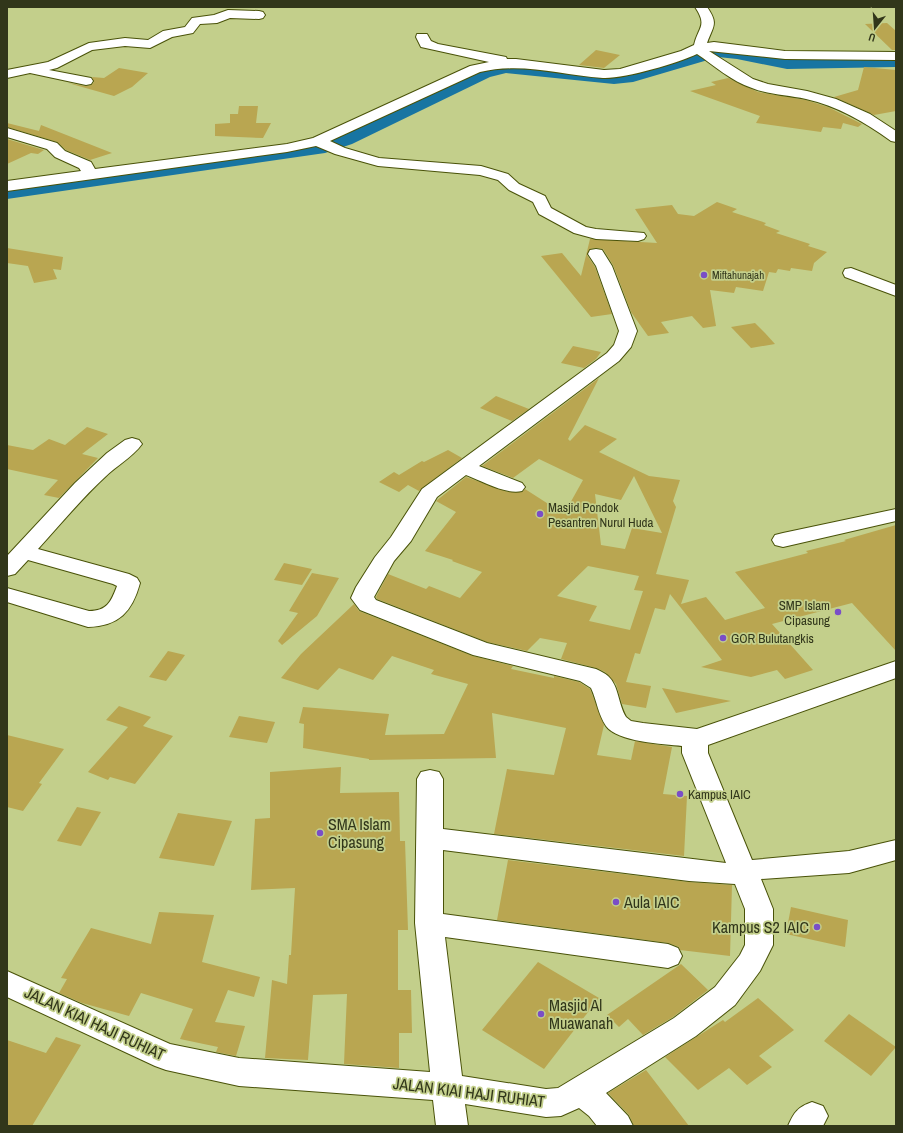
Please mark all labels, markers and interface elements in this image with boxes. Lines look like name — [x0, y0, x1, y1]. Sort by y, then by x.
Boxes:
north arrow — [855, 8, 895, 48]
text: U — [867, 30, 877, 45]
place label: Miftahunajah — [712, 268, 764, 282]
marker: Miftahunajah — [699, 270, 709, 280]
place label: Masjid Pondok Pesantren Nurul Huda — [548, 499, 654, 531]
marker: Masjid Pondok Pesantren Nurul Huda — [535, 509, 545, 519]
place label: SMP Islam Cipasung — [779, 597, 830, 629]
marker: SMP Islam Cipasung — [833, 607, 843, 617]
place label: GOR Bulutangkis — [731, 630, 814, 647]
marker: GOR Bulutangkis — [718, 633, 728, 643]
place label: Kampus IAIC — [688, 786, 751, 803]
marker: Kampus IAIC — [675, 789, 685, 799]
place label: SMA Islam Cipasung — [328, 813, 391, 853]
marker: SMA Islam Cipasung — [315, 828, 325, 838]
place label: Aula IAIC — [623, 891, 679, 913]
marker: Aula IAIC — [611, 897, 621, 907]
place label: Kampus S2 IAIC — [712, 916, 809, 938]
marker: Kampus S2 IAIC — [812, 922, 822, 932]
street label: JALAN KIAI HAJI RUHIAT — [21, 981, 169, 1065]
place label: Masjid Al Muawanah — [549, 994, 613, 1034]
marker: Masjid Al Muawanah — [536, 1009, 546, 1019]
street label: JALAN KIAI HAJI RUHIAT — [392, 1072, 546, 1112]

